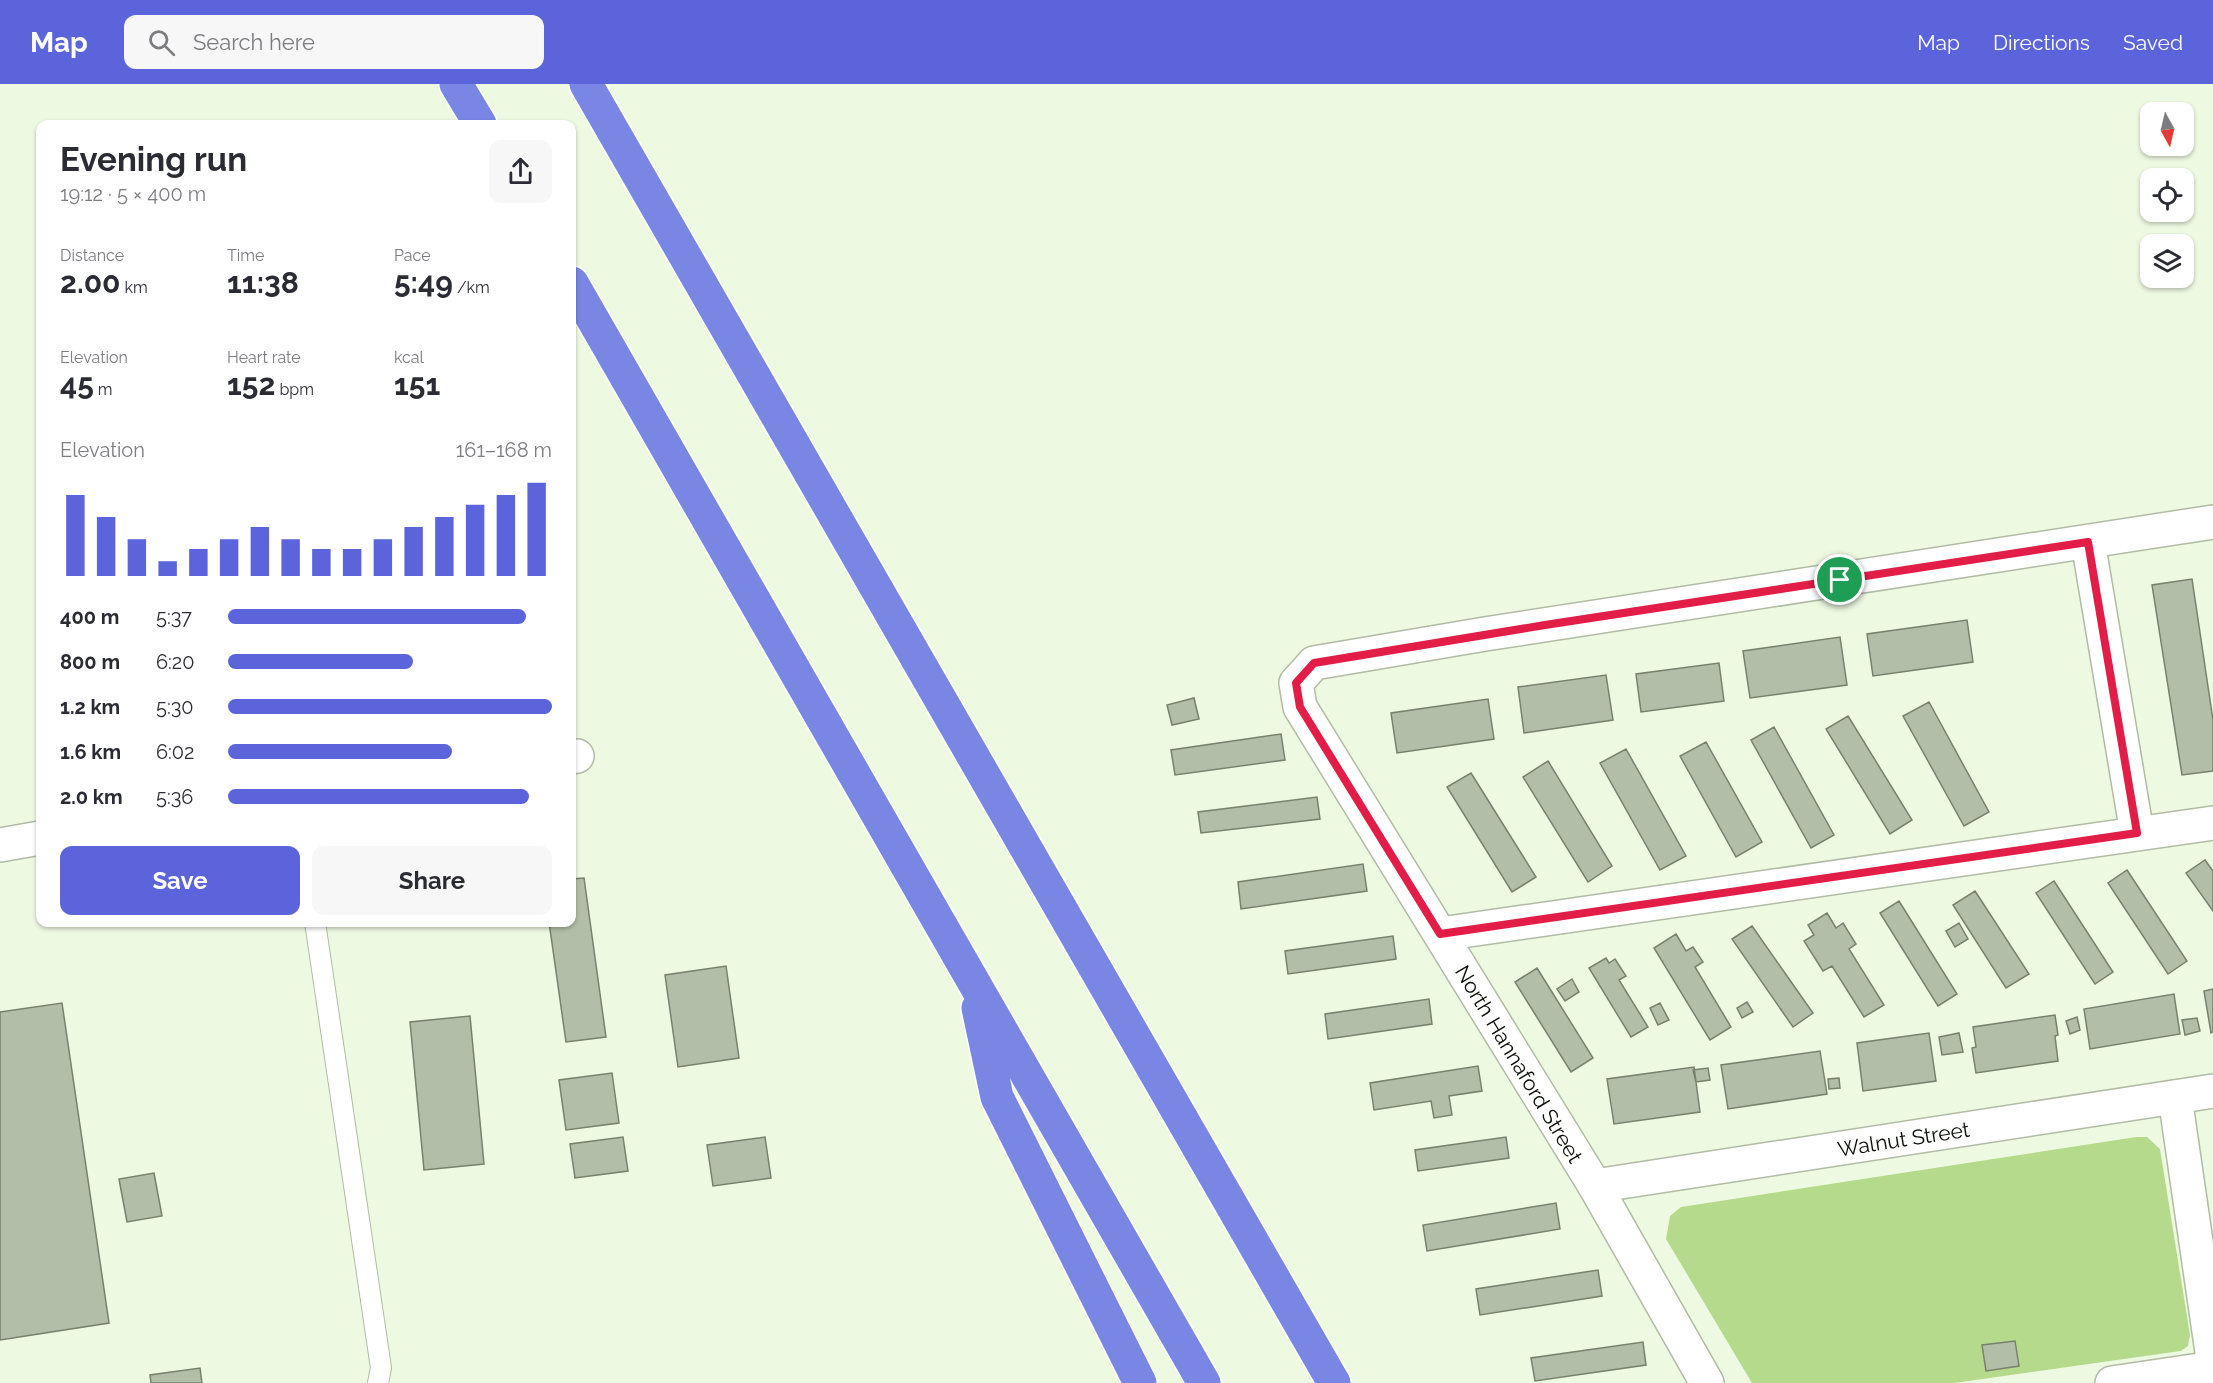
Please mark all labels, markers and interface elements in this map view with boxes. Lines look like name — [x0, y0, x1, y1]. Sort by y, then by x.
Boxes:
search box — [124, 15, 544, 69]
text: Map — [30, 26, 88, 59]
icon: search — [145, 26, 178, 59]
text: Search here — [193, 29, 315, 55]
text: Map — [1917, 30, 1960, 55]
text: Directions — [1993, 30, 2090, 55]
text: Saved — [2123, 30, 2183, 55]
north arrow — [2140, 102, 2194, 156]
map controls — [2140, 102, 2194, 288]
text: Evening run — [60, 140, 247, 179]
button: share — [489, 140, 552, 203]
button: locate — [2140, 168, 2194, 222]
text: 19:12 · 5 × 400 m — [60, 182, 206, 206]
button: layers — [2140, 234, 2194, 288]
text: Distance — [60, 246, 124, 265]
text: Time — [227, 246, 264, 265]
text: Pace — [394, 246, 431, 265]
text: 2.00 — [60, 265, 121, 300]
text: 11:38 — [227, 265, 299, 300]
text: 5:49 — [394, 265, 453, 300]
text: km — [121, 278, 148, 297]
text: /km — [453, 278, 490, 297]
text: Elevation — [60, 348, 128, 367]
text: Heart rate — [227, 348, 301, 367]
text: kcal — [394, 348, 424, 367]
text: 45 — [60, 367, 94, 402]
text: 152 — [227, 367, 275, 402]
text: 151 — [394, 367, 440, 402]
text: m — [94, 380, 113, 399]
text: bpm — [275, 380, 314, 399]
text: Elevation — [60, 438, 145, 462]
text: 161–168 m — [456, 438, 552, 462]
pin — [1814, 554, 1865, 605]
icon: arrive — [1823, 563, 1856, 596]
text: 400 m — [60, 605, 119, 629]
text: 5:37 — [156, 605, 192, 629]
text: 800 m — [60, 650, 120, 674]
text: 6:20 — [156, 650, 194, 674]
text: 1.2 km — [60, 695, 120, 719]
text: 5:30 — [156, 695, 194, 719]
text: 1.6 km — [60, 740, 121, 764]
text: 6:02 — [156, 740, 194, 764]
text: 2.0 km — [60, 785, 123, 809]
text: 5:36 — [156, 785, 193, 809]
button: Save — [60, 846, 300, 915]
button: Share — [312, 846, 552, 915]
street label: North Hannaford Street — [1450, 961, 1588, 1167]
street label: Walnut Street — [1836, 1116, 1971, 1161]

